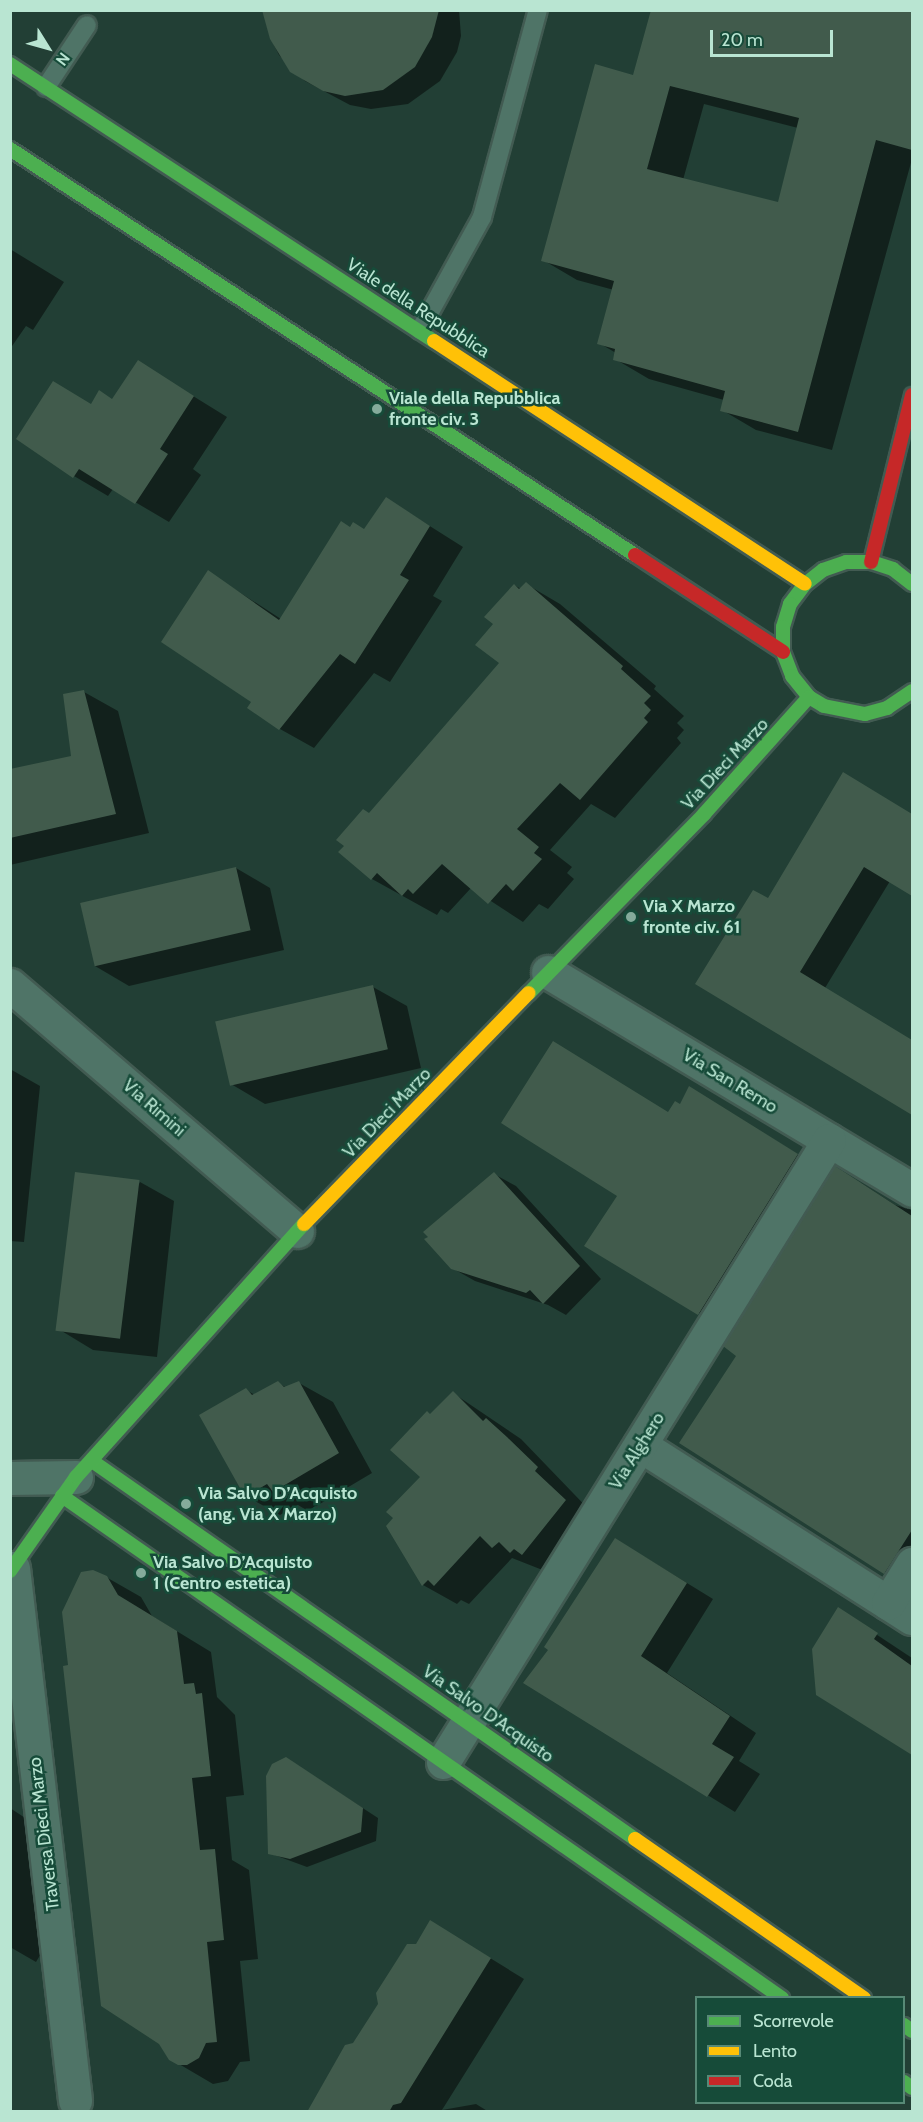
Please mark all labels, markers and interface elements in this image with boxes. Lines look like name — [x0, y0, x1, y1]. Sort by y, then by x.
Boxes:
north arrow — [18, 18, 78, 78]
scale bar — [713, 18, 836, 56]
text: 20 m — [721, 29, 763, 51]
text: N — [52, 49, 74, 69]
street label: Viale della Repubblica — [342, 254, 494, 362]
place label: Viale della Repubblica fronte civ. 3 — [389, 388, 561, 430]
marker: Viale della Repubblica fronte civ. 3 — [370, 402, 384, 416]
street label: Via Dieci Marzo — [677, 714, 773, 814]
place label: Via X Marzo fronte civ. 61 — [643, 896, 740, 938]
marker: Via X Marzo fronte civ. 61 — [624, 910, 638, 924]
street label: Via San Remo — [679, 1044, 781, 1118]
street label: Via Dieci Marzo — [338, 1063, 436, 1163]
street label: Via Rimini — [118, 1075, 190, 1141]
street label: Via Alghero — [605, 1408, 669, 1494]
place label: Via Salvo D’Acquisto (ang. Via X Marzo) — [198, 1483, 357, 1526]
marker: Via Salvo D’Acquisto (ang. Via X Marzo) — [179, 1497, 193, 1511]
place label: Via Salvo D’Acquisto 1 (Centro estetica) — [153, 1552, 312, 1594]
marker: Via Salvo D’Acquisto 1 (Centro estetica) — [134, 1566, 148, 1580]
street label: Via Salvo D'Acquisto — [418, 1661, 558, 1767]
street label: Traversa Dieci Marzo — [24, 1756, 64, 1912]
legend — [695, 1996, 905, 2104]
text: Scorrevole — [753, 2010, 834, 2032]
text: Lento — [753, 2040, 797, 2062]
text: Coda — [753, 2070, 792, 2092]

